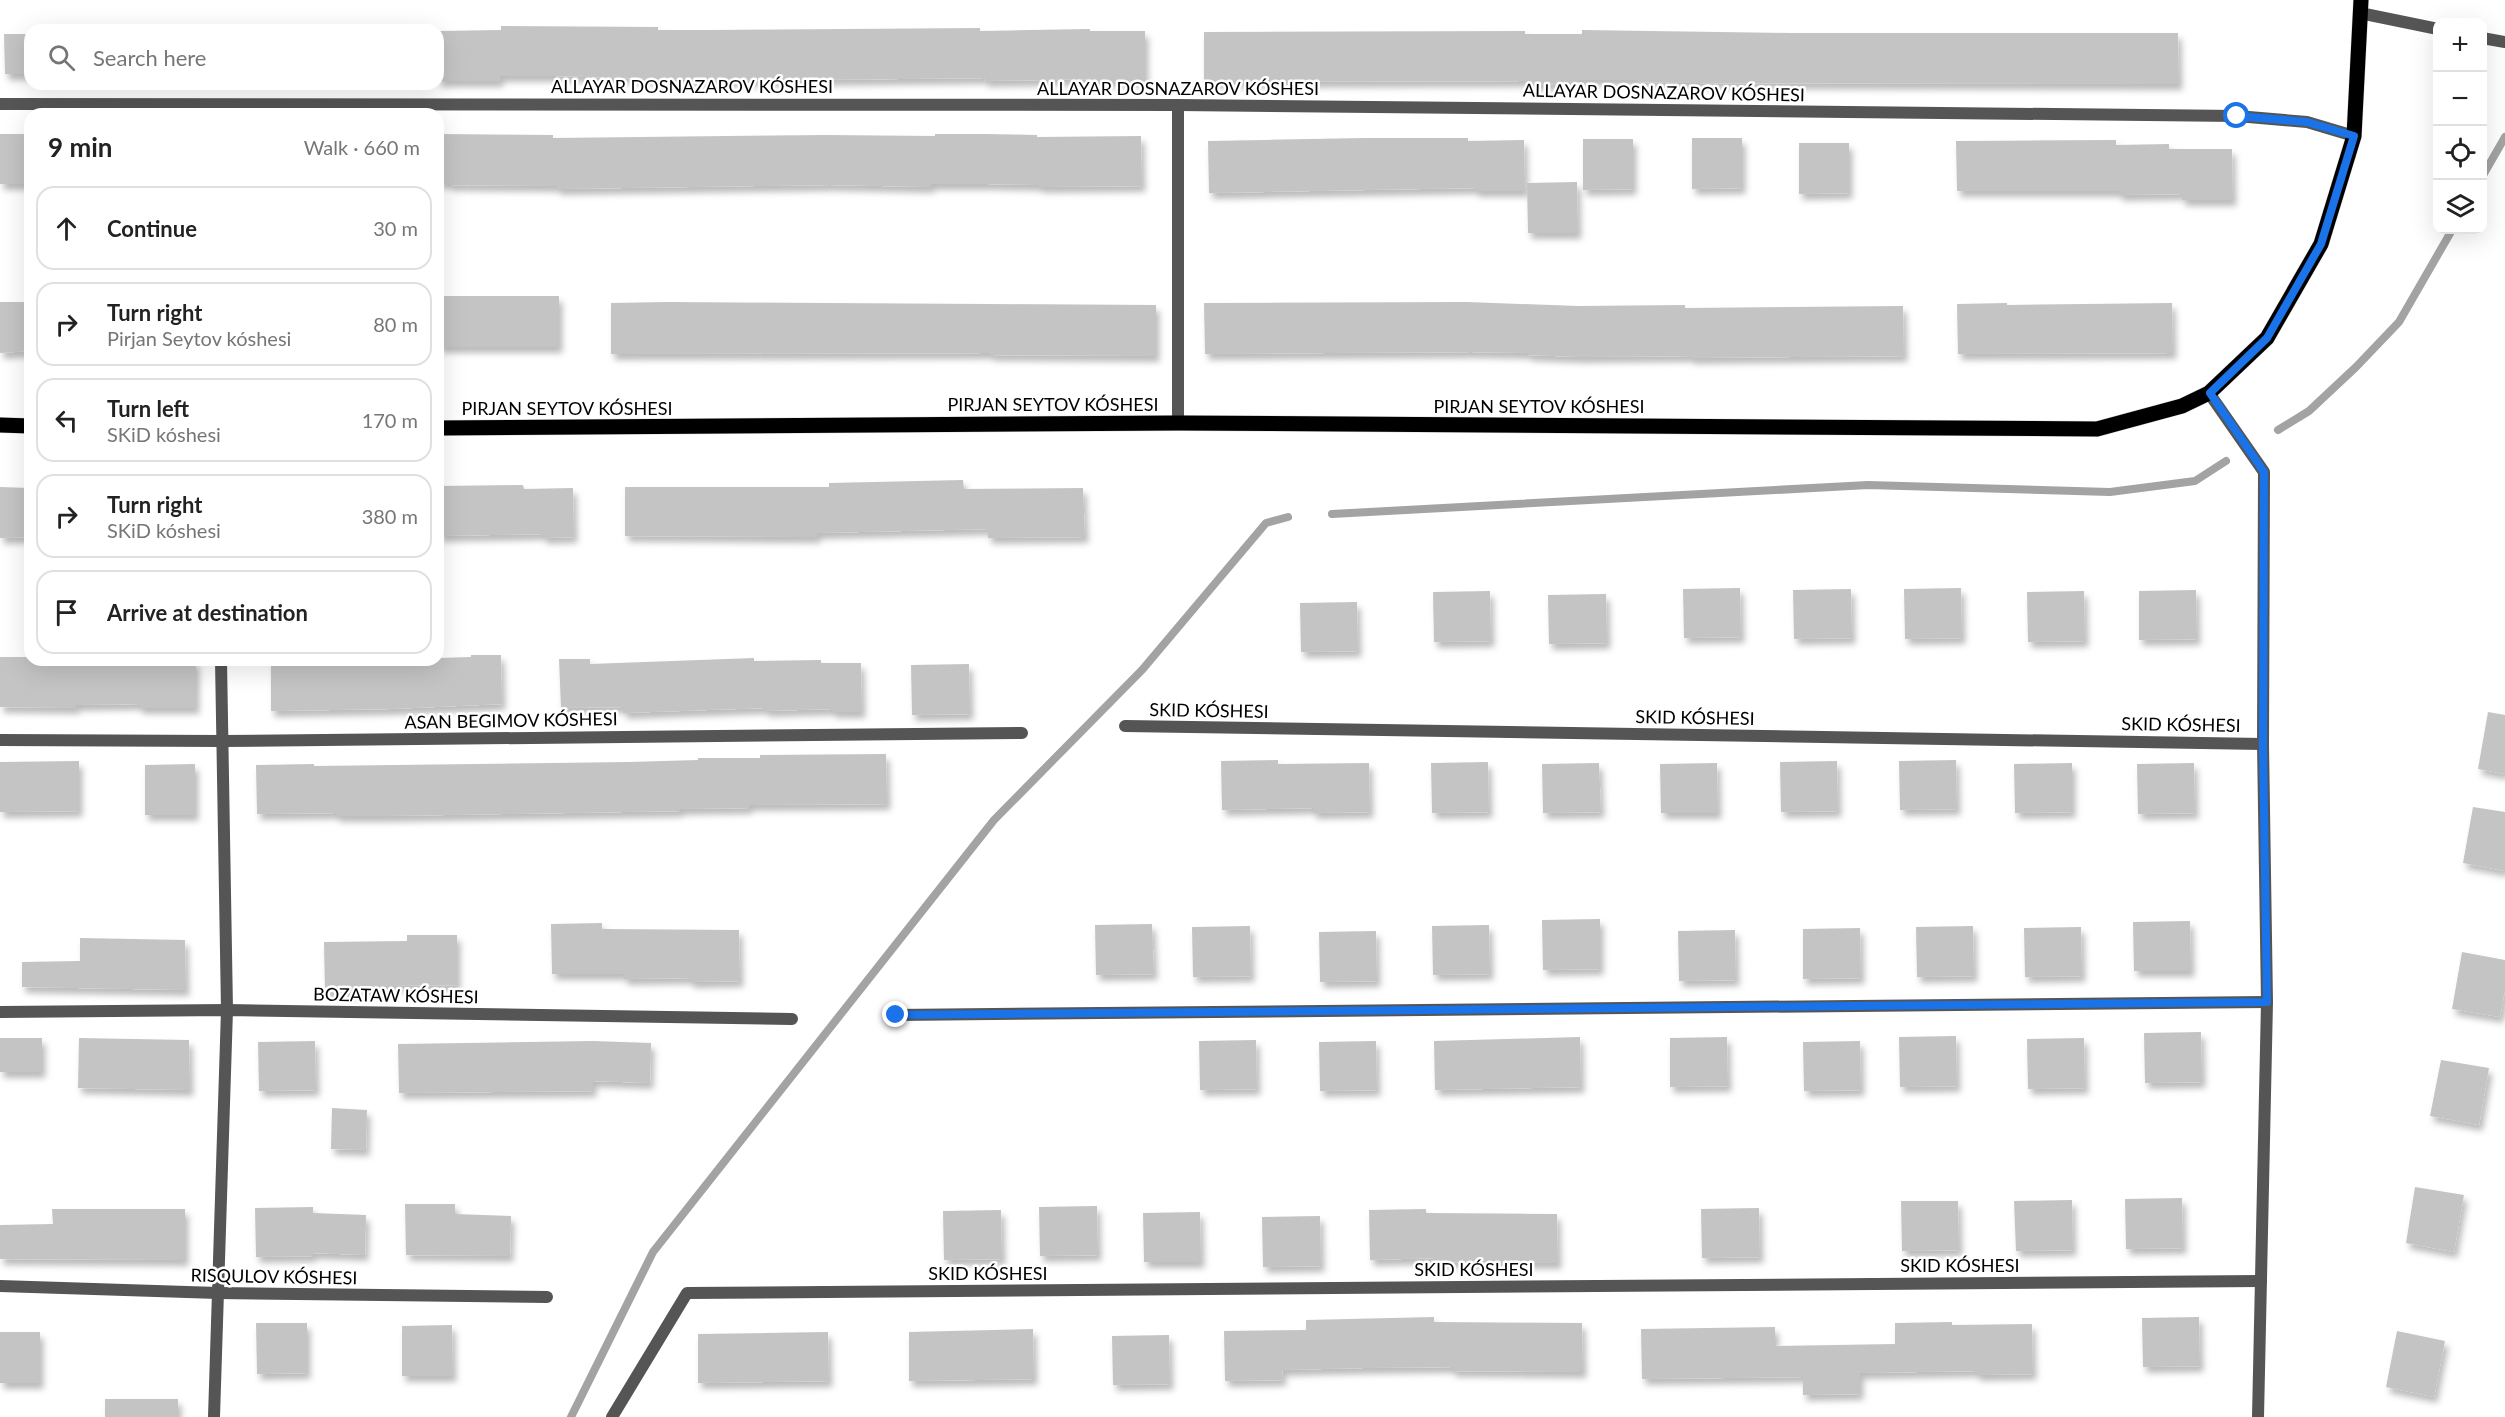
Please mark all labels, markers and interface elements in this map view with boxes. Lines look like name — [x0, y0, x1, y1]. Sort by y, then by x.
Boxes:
map controls — [2433, 18, 2487, 234]
button: + — [2433, 18, 2487, 72]
search box — [24, 24, 444, 90]
icon: search — [45, 41, 78, 74]
text: Search here — [93, 44, 206, 71]
button: − — [2433, 72, 2487, 126]
street label: ALLAYAR DOSNAZAROV KÓSHESI — [551, 75, 833, 97]
street label: ALLAYAR DOSNAZAROV KÓSHESI — [1037, 77, 1319, 99]
street label: ALLAYAR DOSNAZAROV KÓSHESI — [1523, 79, 1805, 105]
route start — [2223, 102, 2249, 128]
button: locate — [2433, 126, 2487, 180]
text: 9 min — [48, 131, 112, 163]
text: Walk · 660 m — [304, 135, 420, 159]
button: layers — [2433, 180, 2487, 234]
icon: ahead — [50, 212, 83, 245]
text: Continue — [107, 215, 197, 242]
text: 30 m — [373, 216, 418, 240]
text: Turn right — [107, 299, 202, 326]
icon: right — [50, 308, 83, 341]
text: 80 m — [373, 312, 418, 336]
text: Pirjan Seytov kóshesi — [107, 326, 291, 350]
street label: PIRJAN SEYTOV KÓSHESI — [947, 393, 1159, 415]
text: Turn left — [107, 395, 189, 422]
street label: PIRJAN SEYTOV KÓSHESI — [1433, 395, 1645, 417]
street label: PIRJAN SEYTOV KÓSHESI — [461, 397, 673, 419]
icon: left — [50, 404, 83, 437]
text: 170 m — [362, 408, 418, 432]
text: SKiD kóshesi — [107, 422, 221, 446]
text: Turn right — [107, 491, 202, 518]
icon: right — [50, 500, 83, 533]
text: 380 m — [362, 504, 418, 528]
text: SKiD kóshesi — [107, 518, 221, 542]
icon: arrive — [50, 596, 83, 629]
text: Arrive at destination — [107, 599, 308, 626]
street label: SKID KÓSHESI — [1149, 698, 1269, 722]
street label: SKID KÓSHESI — [1635, 705, 1755, 729]
street label: ASAN BEGIMOV KÓSHESI — [404, 707, 618, 733]
street label: SKID KÓSHESI — [2121, 712, 2241, 736]
street label: BOZATAW KÓSHESI — [313, 983, 479, 1007]
route end — [882, 1001, 908, 1027]
street label: SKID KÓSHESI — [1900, 1254, 2020, 1276]
street label: SKID KÓSHESI — [1414, 1258, 1534, 1280]
street label: SKID KÓSHESI — [928, 1262, 1048, 1284]
street label: RISQULOV KÓSHESI — [190, 1264, 358, 1288]

